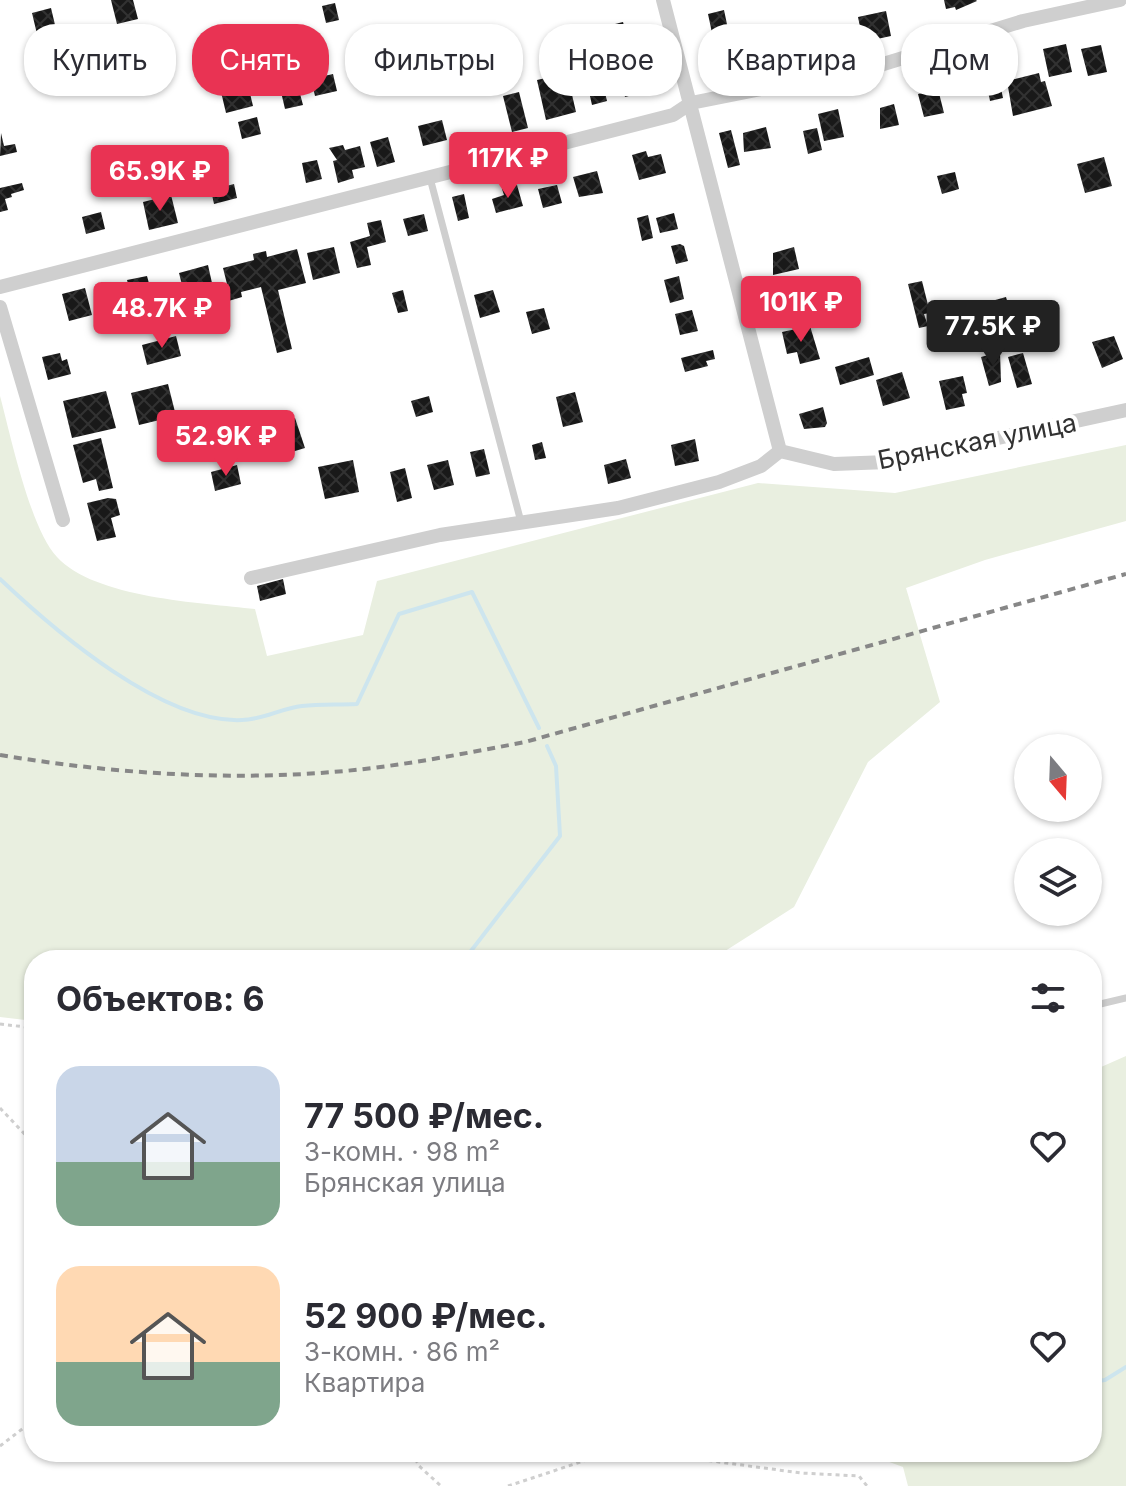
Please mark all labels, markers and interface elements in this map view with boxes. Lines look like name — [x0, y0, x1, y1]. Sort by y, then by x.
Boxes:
chip: Купить — [24, 24, 176, 96]
chip: Снять — [192, 24, 329, 96]
chip: Фильтры — [345, 24, 523, 96]
chip: Новое — [539, 24, 682, 96]
chip: Квартира — [698, 24, 885, 96]
chip: Дом — [901, 24, 1018, 96]
pin: 117K ₽ — [443, 132, 573, 200]
text: 117K ₽ — [467, 142, 549, 173]
pin: 65.9K ₽ — [86, 145, 234, 213]
text: 65.9K ₽ — [109, 155, 211, 186]
pin: 101K ₽ — [736, 276, 866, 344]
pin: 48.7K ₽ — [88, 282, 236, 350]
text: 101K ₽ — [759, 286, 843, 317]
text: 48.7K ₽ — [111, 292, 213, 323]
pin: 77.5K ₽ — [919, 300, 1067, 368]
text: 77.5K ₽ — [945, 310, 1041, 341]
street label: Брянская улица — [875, 407, 1079, 475]
pin: 52.9K ₽ — [152, 410, 300, 478]
text: 52.9K ₽ — [175, 420, 277, 451]
north arrow — [1014, 734, 1102, 822]
map controls — [1014, 734, 1102, 926]
button: layers — [1014, 838, 1102, 926]
icon: filters — [1026, 976, 1070, 1020]
text: Объектов: 6 — [56, 978, 265, 1019]
text: 77 500 ₽/мес. — [304, 1095, 544, 1136]
icon: home — [120, 1098, 216, 1194]
icon: heart — [1026, 1124, 1070, 1168]
text: 3-комн. · 98 m² — [304, 1136, 500, 1167]
text: Брянская улица — [304, 1167, 506, 1198]
text: 52 900 ₽/мес. — [304, 1295, 547, 1336]
icon: home — [120, 1298, 216, 1394]
icon: heart — [1026, 1324, 1070, 1368]
text: 3-комн. · 86 m² — [304, 1336, 500, 1367]
text: Квартира — [304, 1367, 425, 1398]

